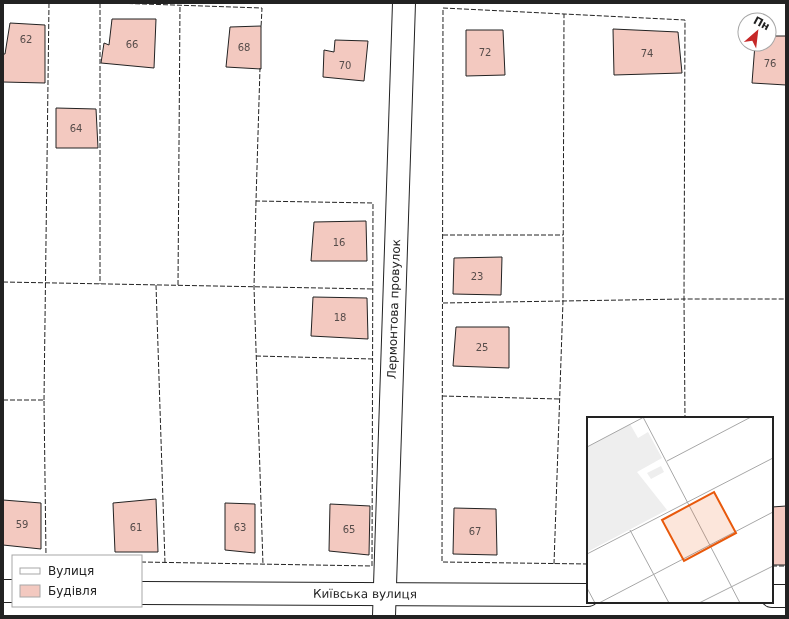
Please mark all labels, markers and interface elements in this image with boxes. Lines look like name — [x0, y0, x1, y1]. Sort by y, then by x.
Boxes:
north arrow — [737, 12, 777, 52]
text: Пн — [751, 14, 772, 33]
house number: 62 — [20, 34, 32, 45]
house number: 66 — [126, 39, 138, 50]
house number: 68 — [238, 42, 250, 53]
house number: 72 — [479, 47, 491, 58]
house number: 74 — [641, 48, 653, 59]
house number: 76 — [764, 58, 776, 69]
house number: 70 — [339, 60, 351, 71]
house number: 64 — [70, 123, 82, 134]
house number: 16 — [333, 237, 345, 248]
street label: Лермонтова провулок — [385, 239, 403, 379]
house number: 23 — [471, 271, 483, 282]
house number: 18 — [334, 312, 346, 323]
house number: 25 — [476, 342, 488, 353]
inset map — [587, 417, 773, 603]
house number: 59 — [16, 519, 28, 530]
house number: 61 — [130, 522, 142, 533]
house number: 63 — [234, 522, 246, 533]
house number: 65 — [343, 524, 355, 535]
house number: 67 — [469, 526, 481, 537]
legend — [12, 555, 142, 607]
text: Вулиця — [48, 564, 94, 578]
text: Будівля — [48, 584, 97, 598]
street label: Київська вулиця — [313, 587, 417, 601]

